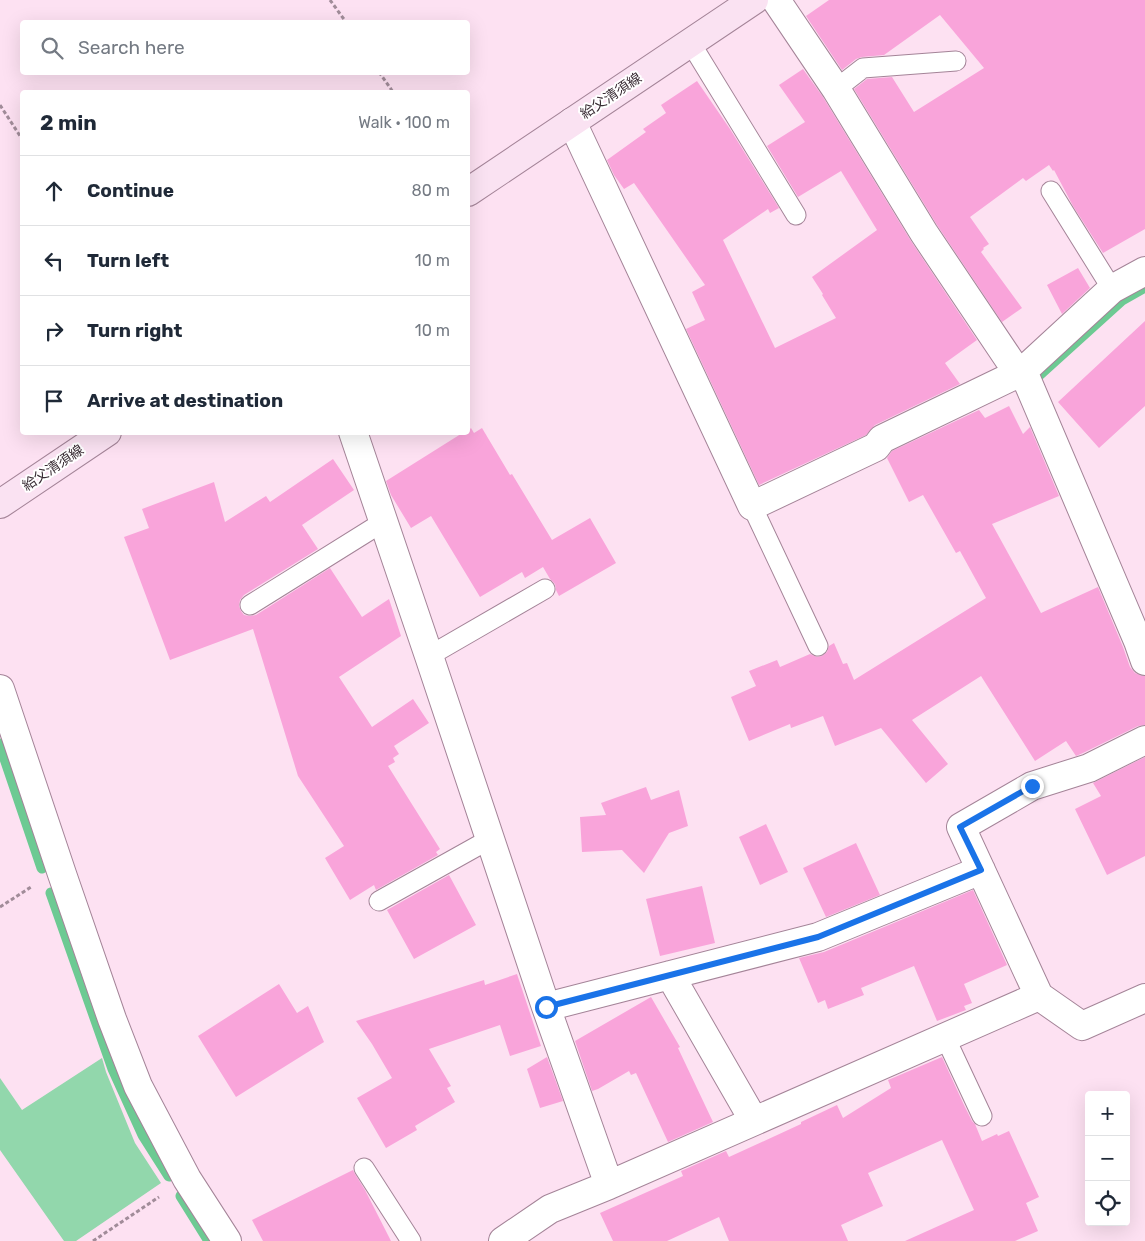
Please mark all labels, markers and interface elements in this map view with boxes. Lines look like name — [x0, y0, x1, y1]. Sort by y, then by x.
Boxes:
search box — [20, 20, 470, 75]
icon: search — [38, 34, 66, 62]
text: Search here — [78, 36, 185, 59]
street label: 給父清須線 — [577, 69, 645, 123]
text: 2 min — [40, 110, 97, 135]
text: Walk · 100 m — [358, 113, 450, 132]
icon: ahead — [40, 177, 68, 205]
text: Continue — [87, 179, 174, 202]
text: 80 m — [412, 181, 450, 200]
icon: left — [40, 247, 68, 275]
text: Turn left — [87, 249, 169, 272]
text: 10 m — [415, 251, 450, 270]
icon: right — [40, 317, 68, 345]
text: Turn right — [87, 319, 182, 342]
text: 10 m — [415, 321, 450, 340]
icon: arrive — [40, 387, 68, 415]
text: Arrive at destination — [87, 389, 283, 412]
street label: 給父清須線 — [19, 441, 87, 495]
route end — [1021, 775, 1044, 798]
route start — [535, 996, 558, 1019]
map controls — [1085, 1091, 1130, 1226]
button: + — [1085, 1091, 1130, 1136]
button: − — [1085, 1136, 1130, 1181]
button: locate — [1085, 1181, 1130, 1226]

